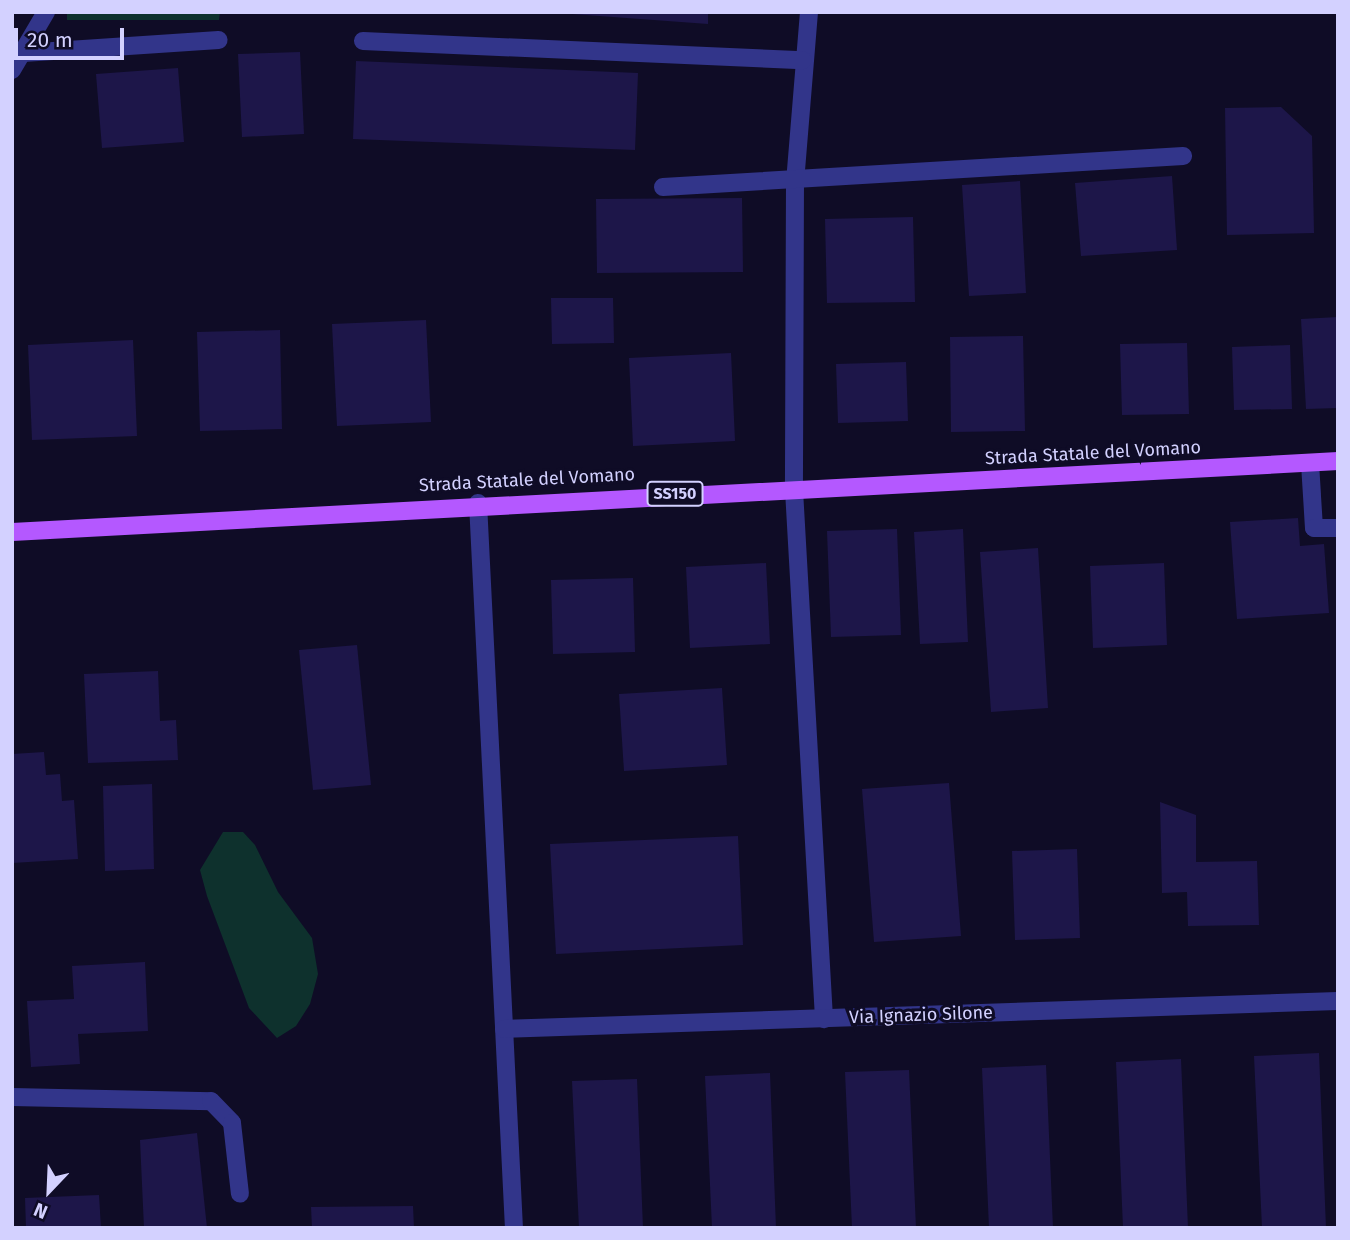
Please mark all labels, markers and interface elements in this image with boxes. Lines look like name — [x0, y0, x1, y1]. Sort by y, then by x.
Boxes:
scale bar — [18, 14, 128, 58]
text: 20 m — [27, 27, 73, 53]
street label: Strada Statale del Vomano — [984, 437, 1202, 469]
street label: Strada Statale del Vomano — [418, 464, 636, 496]
road number: SS150 — [645, 481, 705, 506]
street label: Via Ignazio Silone — [849, 1002, 993, 1028]
north arrow — [14, 1156, 84, 1226]
text: N — [30, 1198, 51, 1224]

